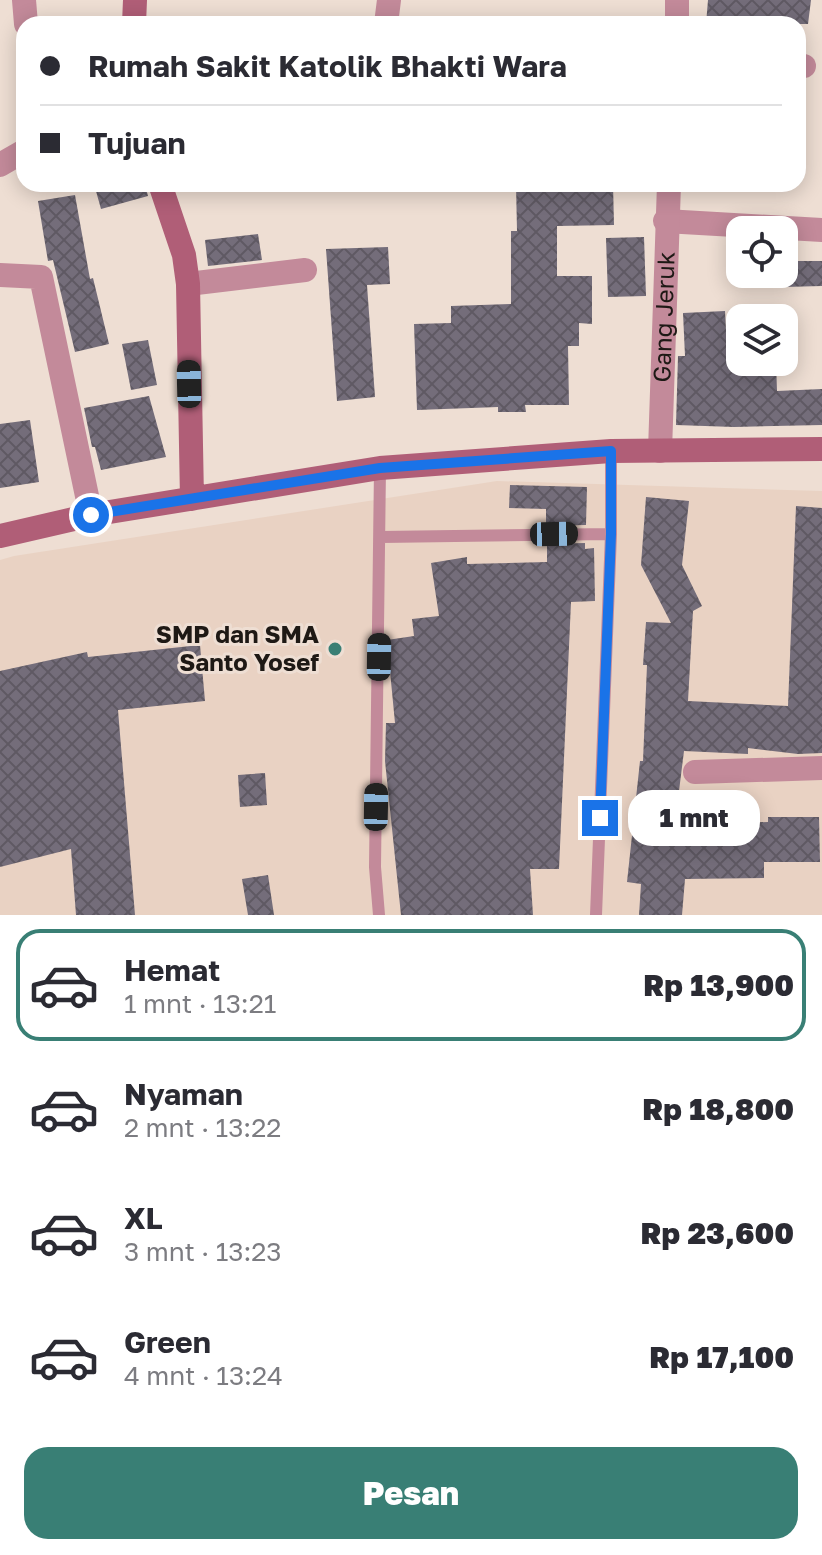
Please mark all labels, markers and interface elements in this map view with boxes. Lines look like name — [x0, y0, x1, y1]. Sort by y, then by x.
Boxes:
text: Rumah Sakit Katolik Bhakti Wara — [88, 48, 567, 84]
text: Tujuan — [88, 125, 186, 161]
map controls — [726, 216, 798, 376]
button: locate — [726, 216, 798, 288]
street label: Gang Jeruk — [646, 251, 680, 383]
button: layers — [726, 304, 798, 376]
car — [177, 360, 201, 408]
route start — [73, 497, 109, 533]
car — [530, 522, 578, 546]
place label: SMP dan SMA Santo Yosef — [156, 619, 319, 676]
car — [367, 633, 391, 681]
marker: SMP dan SMA Santo Yosef — [326, 640, 344, 658]
car — [364, 783, 388, 831]
callout: 1 mnt — [628, 790, 760, 846]
route end — [582, 800, 618, 836]
text: 1 mnt — [659, 802, 729, 833]
icon: car — [28, 949, 100, 1021]
text: Hemat — [124, 952, 220, 988]
text: Rp 13,900 — [643, 967, 794, 1003]
text: 1 mnt · 13:21 — [124, 988, 276, 1019]
icon: car — [28, 1073, 100, 1145]
text: Nyaman — [124, 1076, 243, 1112]
text: Rp 18,800 — [642, 1091, 794, 1127]
text: 2 mnt · 13:22 — [124, 1112, 281, 1143]
icon: car — [28, 1197, 100, 1269]
text: XL — [124, 1200, 163, 1236]
text: Rp 23,600 — [640, 1215, 794, 1251]
text: 3 mnt · 13:23 — [124, 1236, 282, 1267]
icon: car — [28, 1321, 100, 1393]
text: Green — [124, 1324, 211, 1360]
text: Rp 17,100 — [649, 1339, 794, 1375]
text: 4 mnt · 13:24 — [124, 1360, 283, 1391]
button: Pesan — [24, 1447, 798, 1539]

